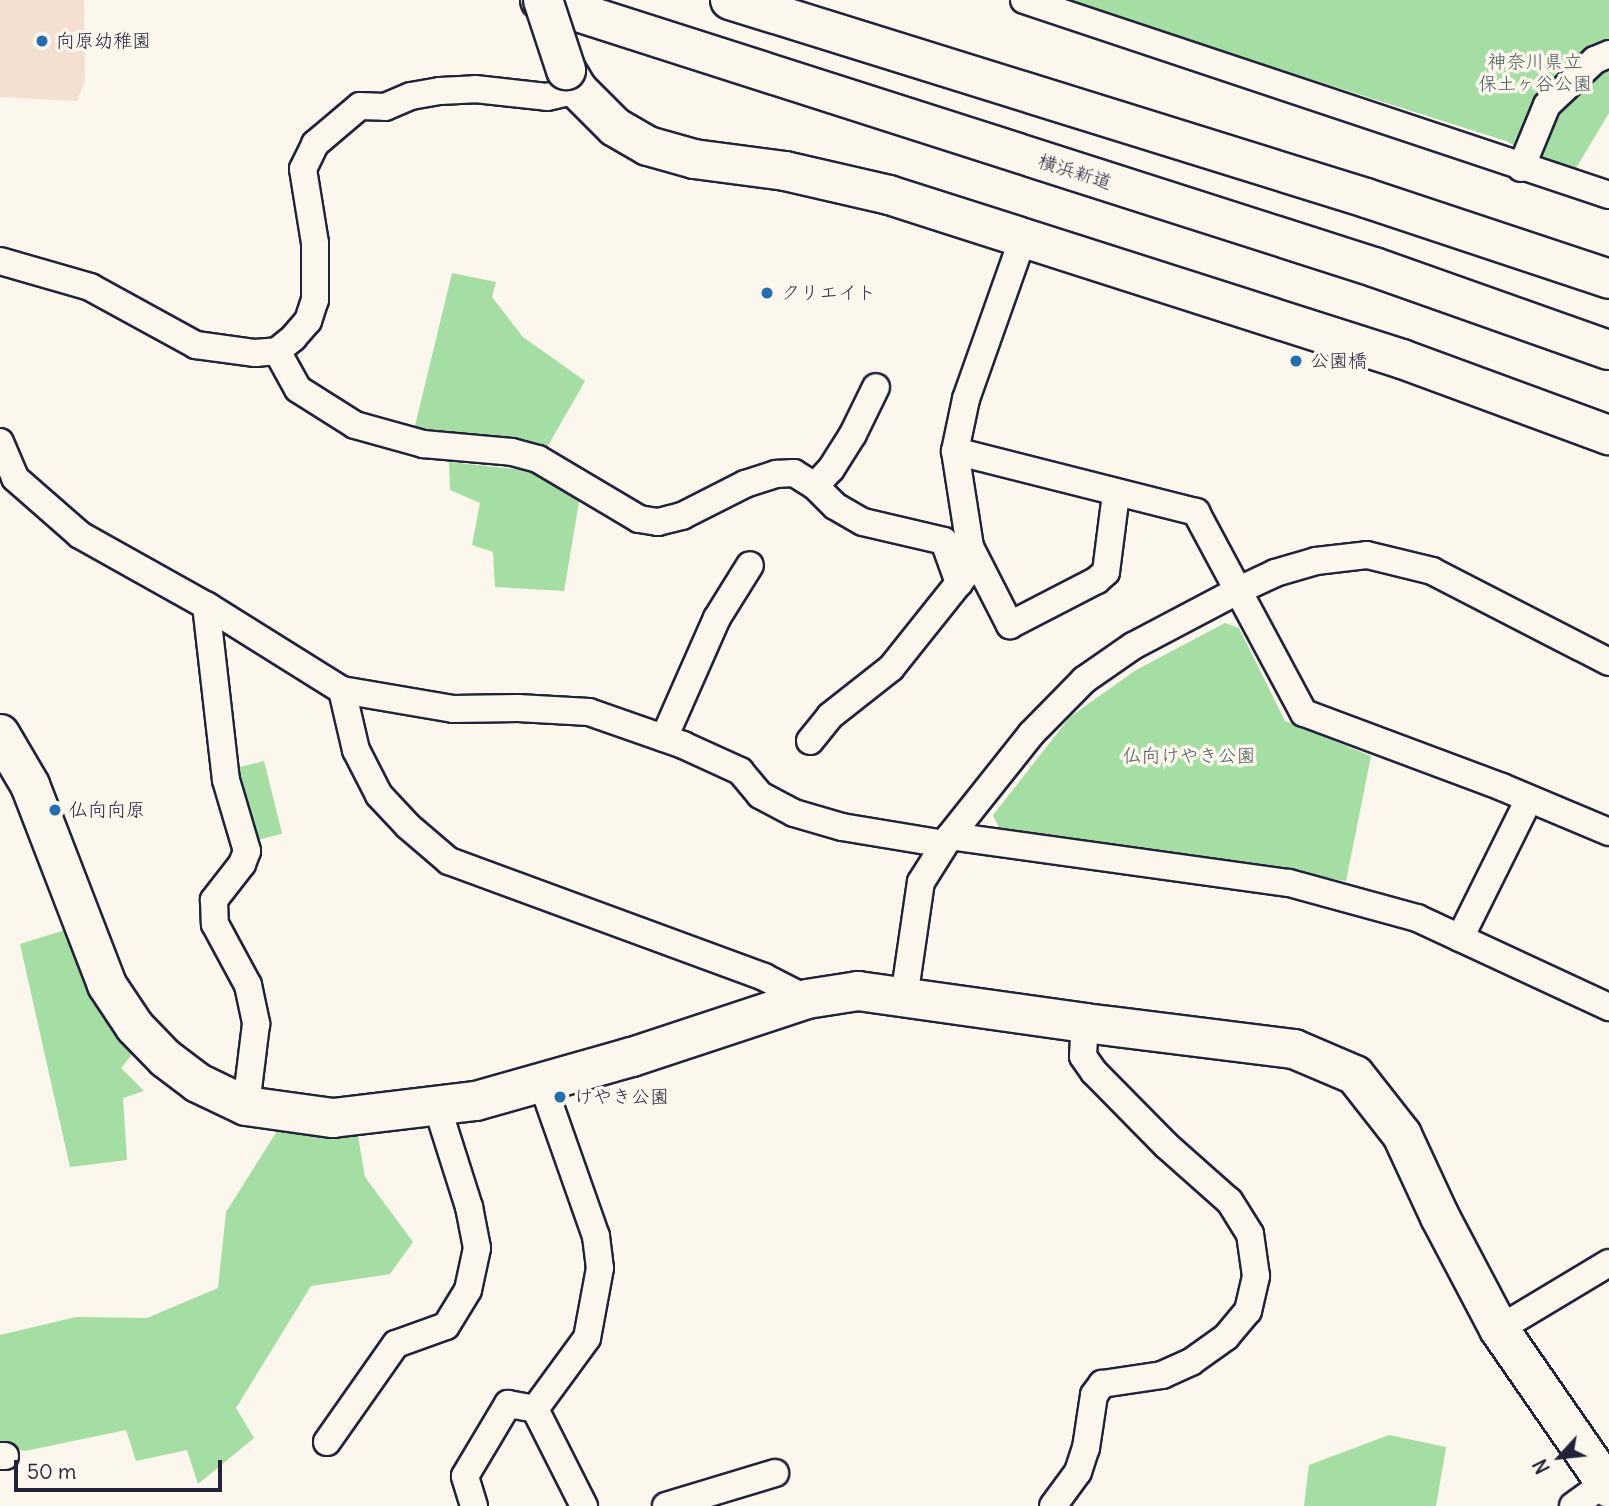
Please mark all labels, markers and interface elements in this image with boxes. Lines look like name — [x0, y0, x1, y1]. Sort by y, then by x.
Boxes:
place label: 向原幼稚園 — [56, 30, 151, 52]
marker: 向原幼稚園 — [34, 33, 50, 49]
park label: 神奈川県立 保土ヶ谷公園 — [1478, 51, 1592, 95]
street label: 横浜新道 — [1035, 149, 1115, 195]
place label: クリエイト — [781, 282, 876, 304]
marker: クリエイト — [759, 285, 775, 301]
place label: 公園橋 — [1310, 350, 1367, 372]
marker: 公園橋 — [1288, 353, 1304, 369]
park label: 仏向けやき公園 — [1123, 745, 1255, 767]
place label: 仏向向原 — [69, 799, 145, 821]
marker: 仏向向原 — [47, 802, 63, 818]
place label: けやき公園 — [574, 1086, 669, 1108]
marker: けやき公園 — [552, 1089, 568, 1105]
north arrow — [1525, 1422, 1595, 1492]
scale bar — [18, 1446, 226, 1490]
text: N — [1528, 1455, 1555, 1478]
text: 50 m — [27, 1458, 76, 1485]

